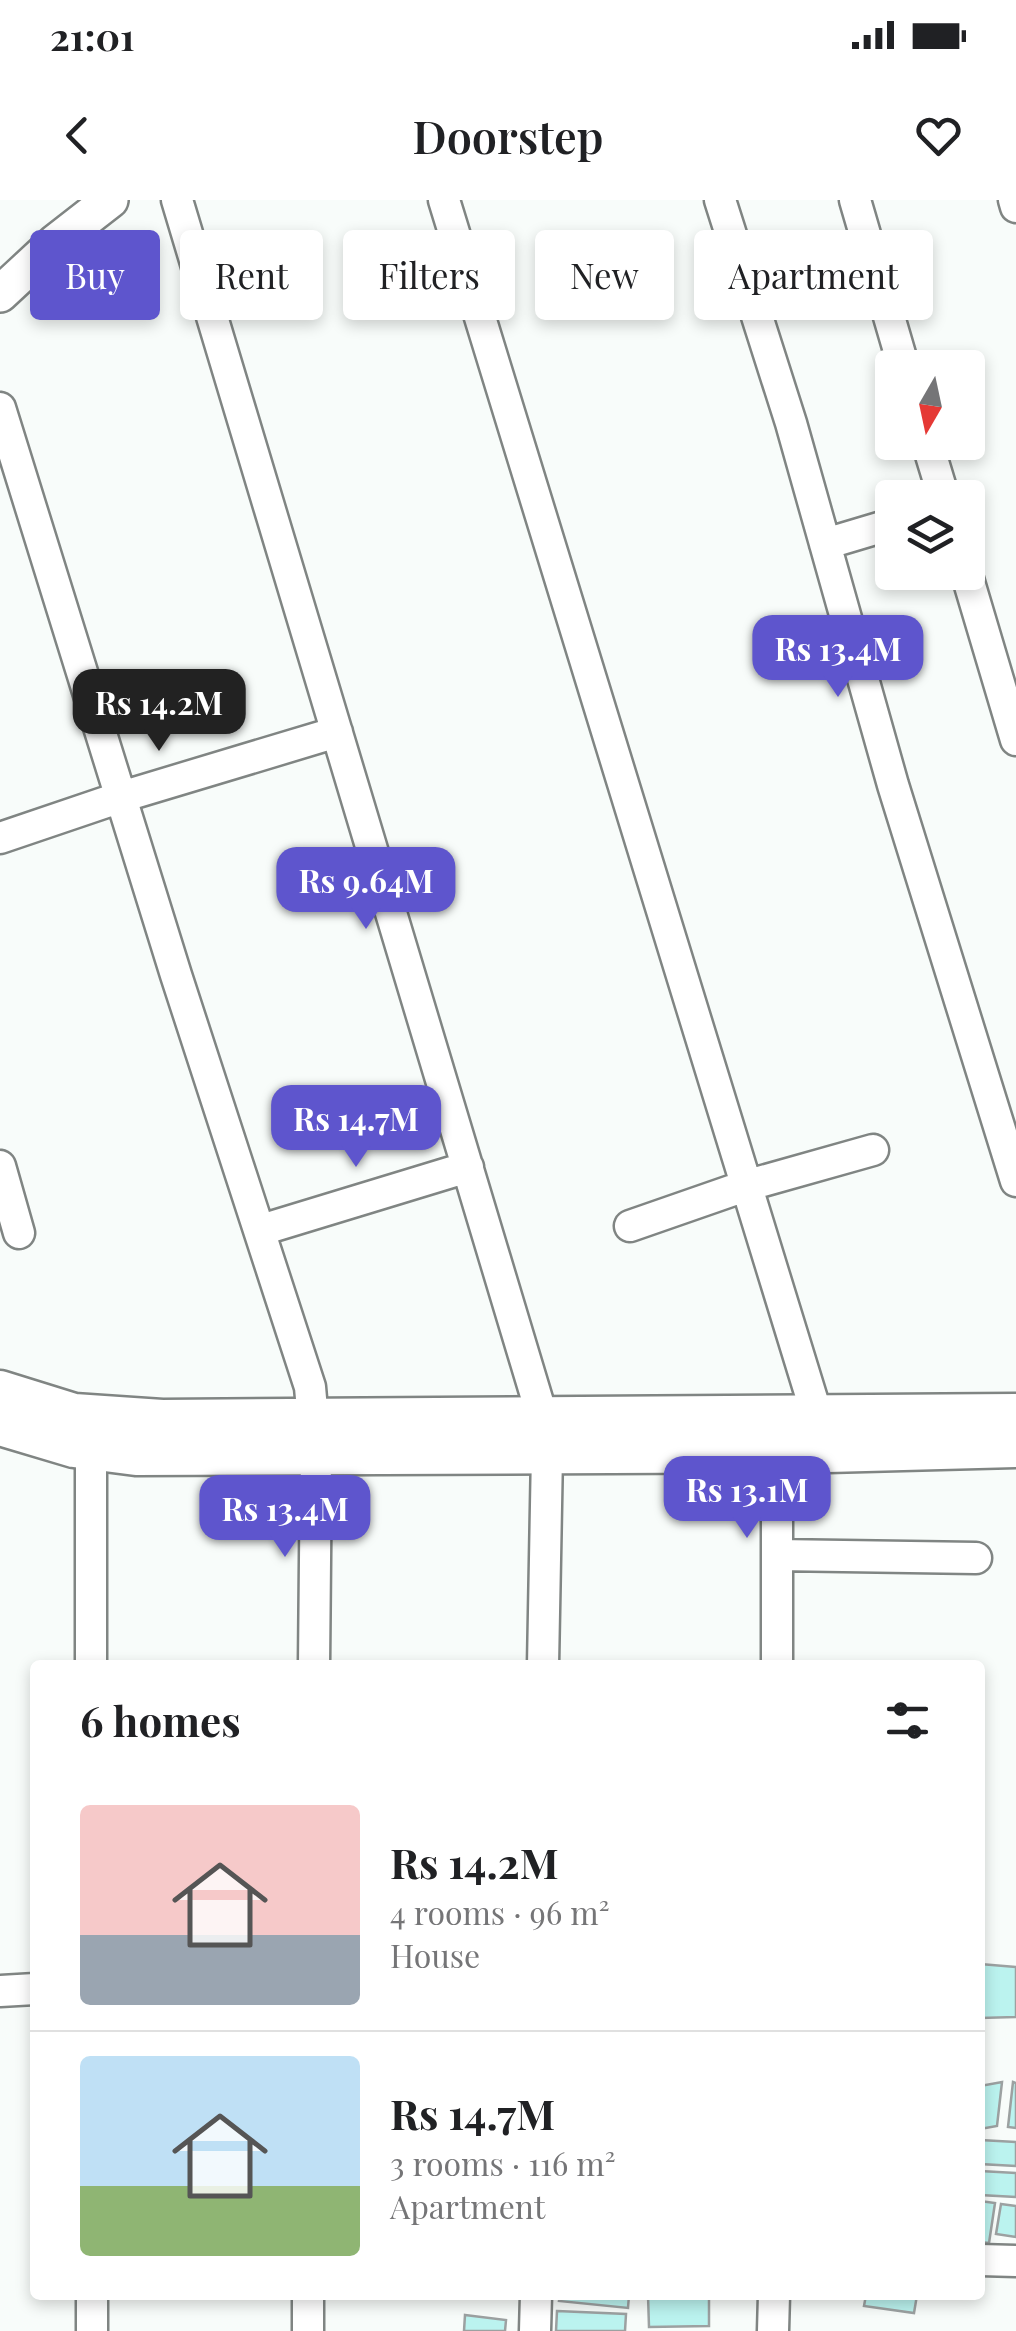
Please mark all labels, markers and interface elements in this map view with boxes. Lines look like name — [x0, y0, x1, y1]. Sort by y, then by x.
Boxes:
text: 21:01 — [50, 10, 135, 61]
text: Doorstep — [413, 105, 603, 165]
icon: back — [50, 108, 105, 163]
icon: heart — [911, 108, 966, 163]
chip: Buy — [30, 230, 160, 320]
chip: Rent — [180, 230, 323, 320]
chip: Filters — [343, 230, 515, 320]
chip: New — [535, 230, 674, 320]
chip: Apartment — [694, 230, 933, 320]
north arrow — [875, 350, 985, 460]
map controls — [875, 350, 985, 590]
button: layers — [875, 480, 985, 590]
pin: Rs 13.4M — [735, 615, 941, 700]
text: Rs 13.4M — [774, 626, 902, 669]
pin: Rs 14.2M — [56, 669, 262, 754]
text: Rs 14.2M — [95, 680, 223, 723]
pin: Rs 9.64M — [263, 847, 469, 932]
text: Rs 9.64M — [298, 858, 434, 901]
pin: Rs 14.7M — [253, 1085, 459, 1170]
text: Rs 14.7M — [293, 1096, 419, 1139]
pin: Rs 13.1M — [644, 1456, 850, 1541]
text: Rs 13.1M — [686, 1467, 808, 1510]
pin: Rs 13.4M — [182, 1475, 388, 1560]
text: Rs 13.4M — [221, 1486, 349, 1529]
text: 6 homes — [80, 1692, 241, 1748]
icon: filters — [880, 1693, 935, 1748]
text: Rs 14.2M — [390, 1834, 559, 1890]
icon: home — [160, 1845, 280, 1965]
text: 4 rooms · 96 m² — [390, 1890, 610, 1933]
text: House — [390, 1933, 480, 1976]
text: Rs 14.7M — [390, 2085, 555, 2141]
icon: home — [160, 2096, 280, 2216]
text: 3 rooms · 116 m² — [390, 2141, 616, 2184]
text: Apartment — [390, 2184, 545, 2227]

